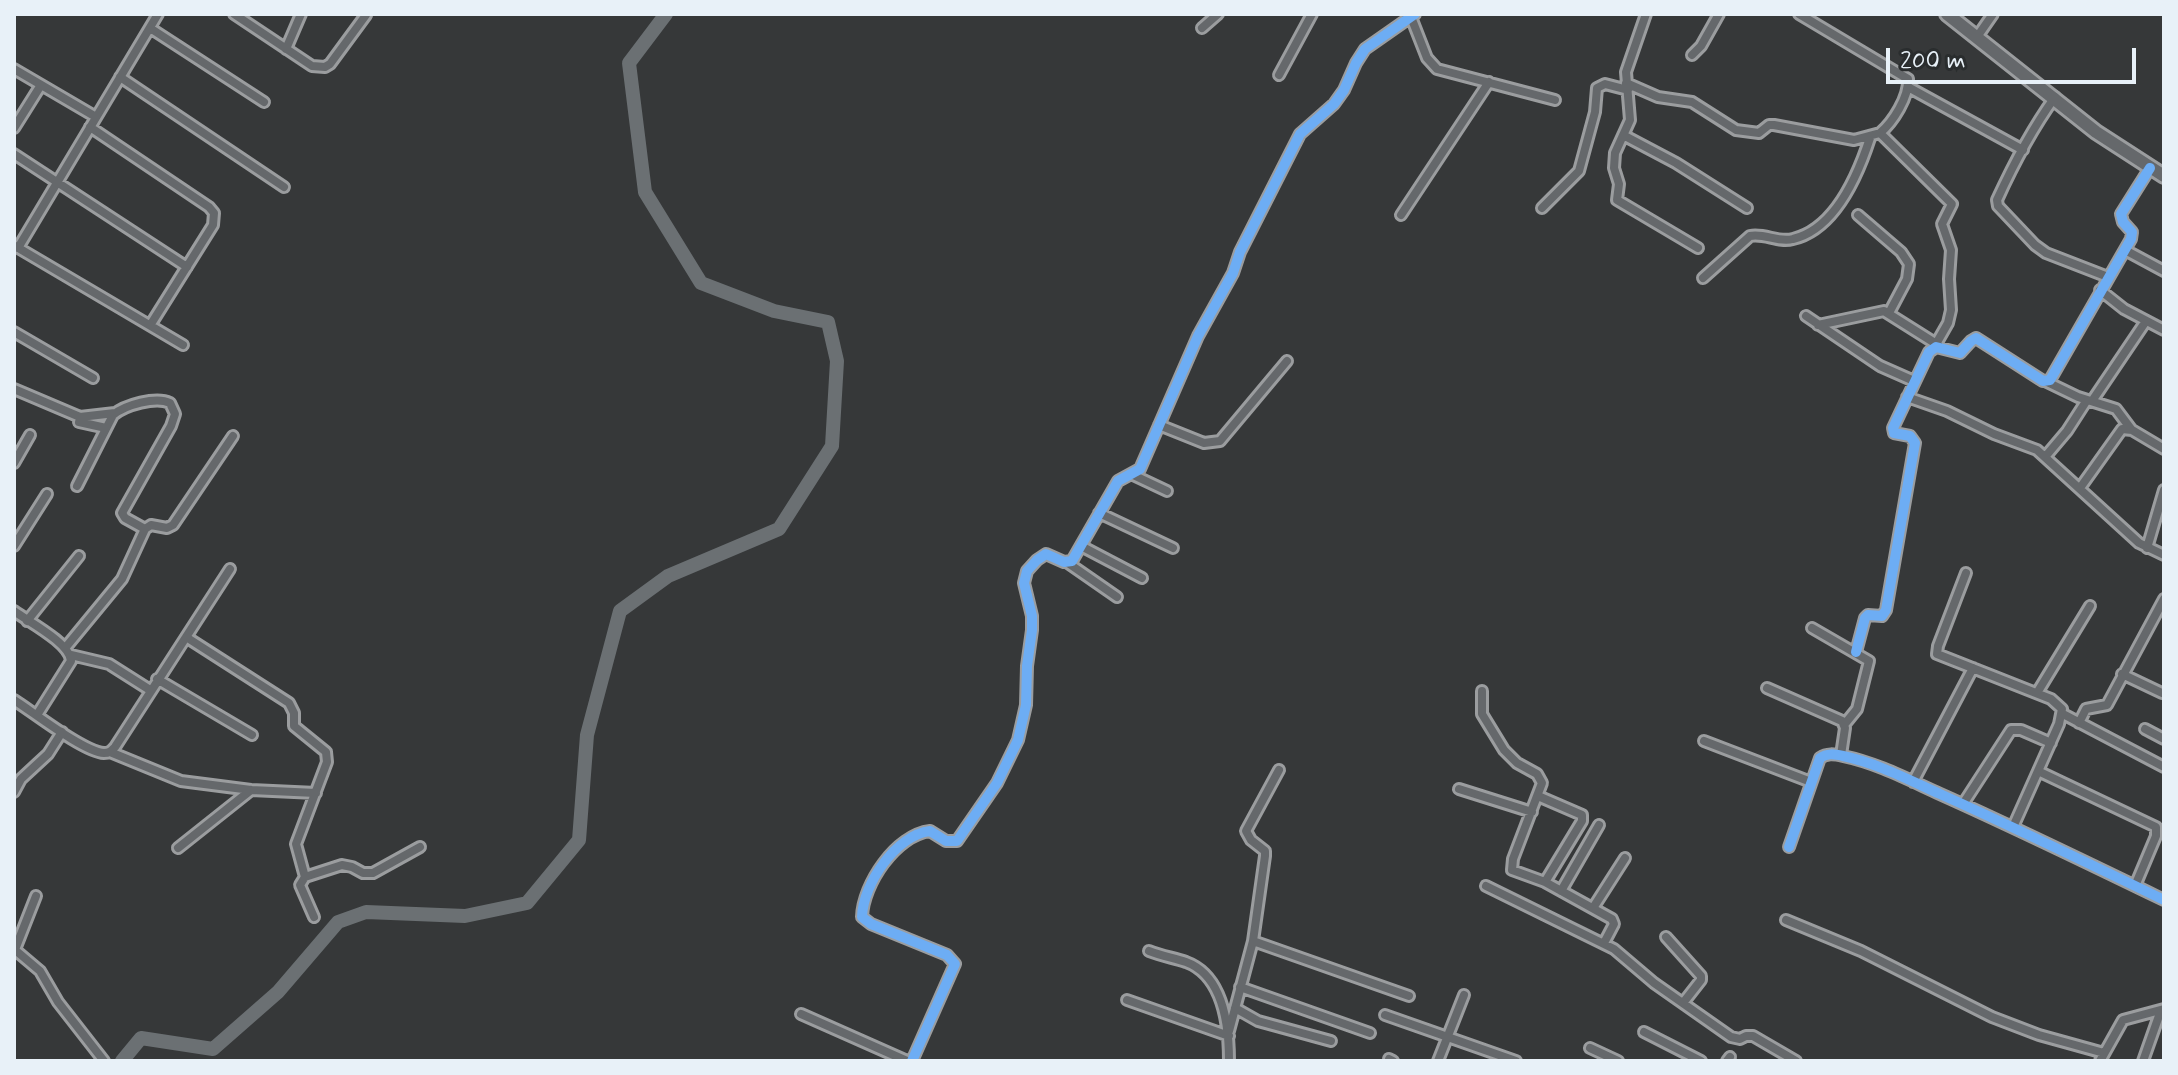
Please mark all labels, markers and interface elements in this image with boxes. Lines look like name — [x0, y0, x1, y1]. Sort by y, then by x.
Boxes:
scale bar — [1890, 32, 2140, 82]
text: 200 m — [1900, 46, 1966, 77]

